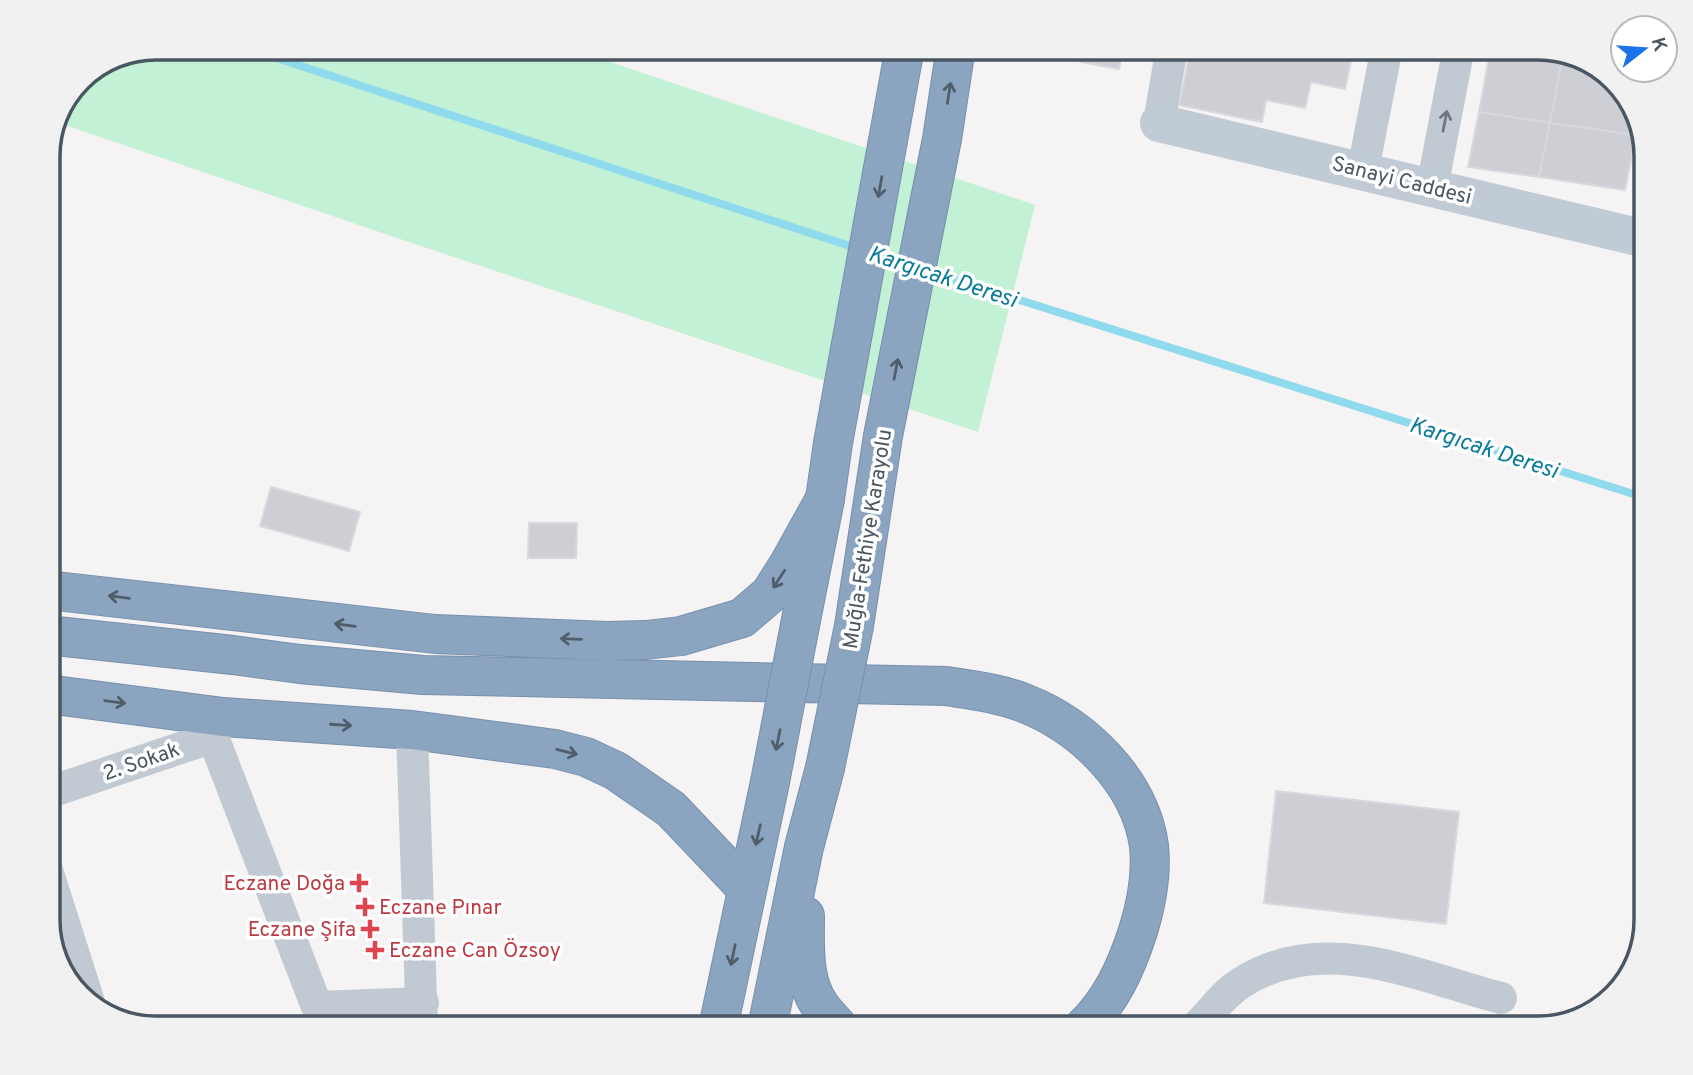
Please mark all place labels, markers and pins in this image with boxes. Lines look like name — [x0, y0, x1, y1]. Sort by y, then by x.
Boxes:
place label: Eczane Doğa — [224, 871, 345, 898]
marker: Eczane Doğa — [351, 875, 367, 891]
place label: Eczane Pınar — [379, 895, 502, 922]
marker: Eczane Pınar — [357, 899, 373, 915]
place label: Eczane Şifa — [248, 917, 356, 944]
marker: Eczane Şifa — [362, 921, 378, 937]
place label: Eczane Can Özsoy — [389, 938, 561, 965]
marker: Eczane Can Özsoy — [367, 942, 383, 958]

